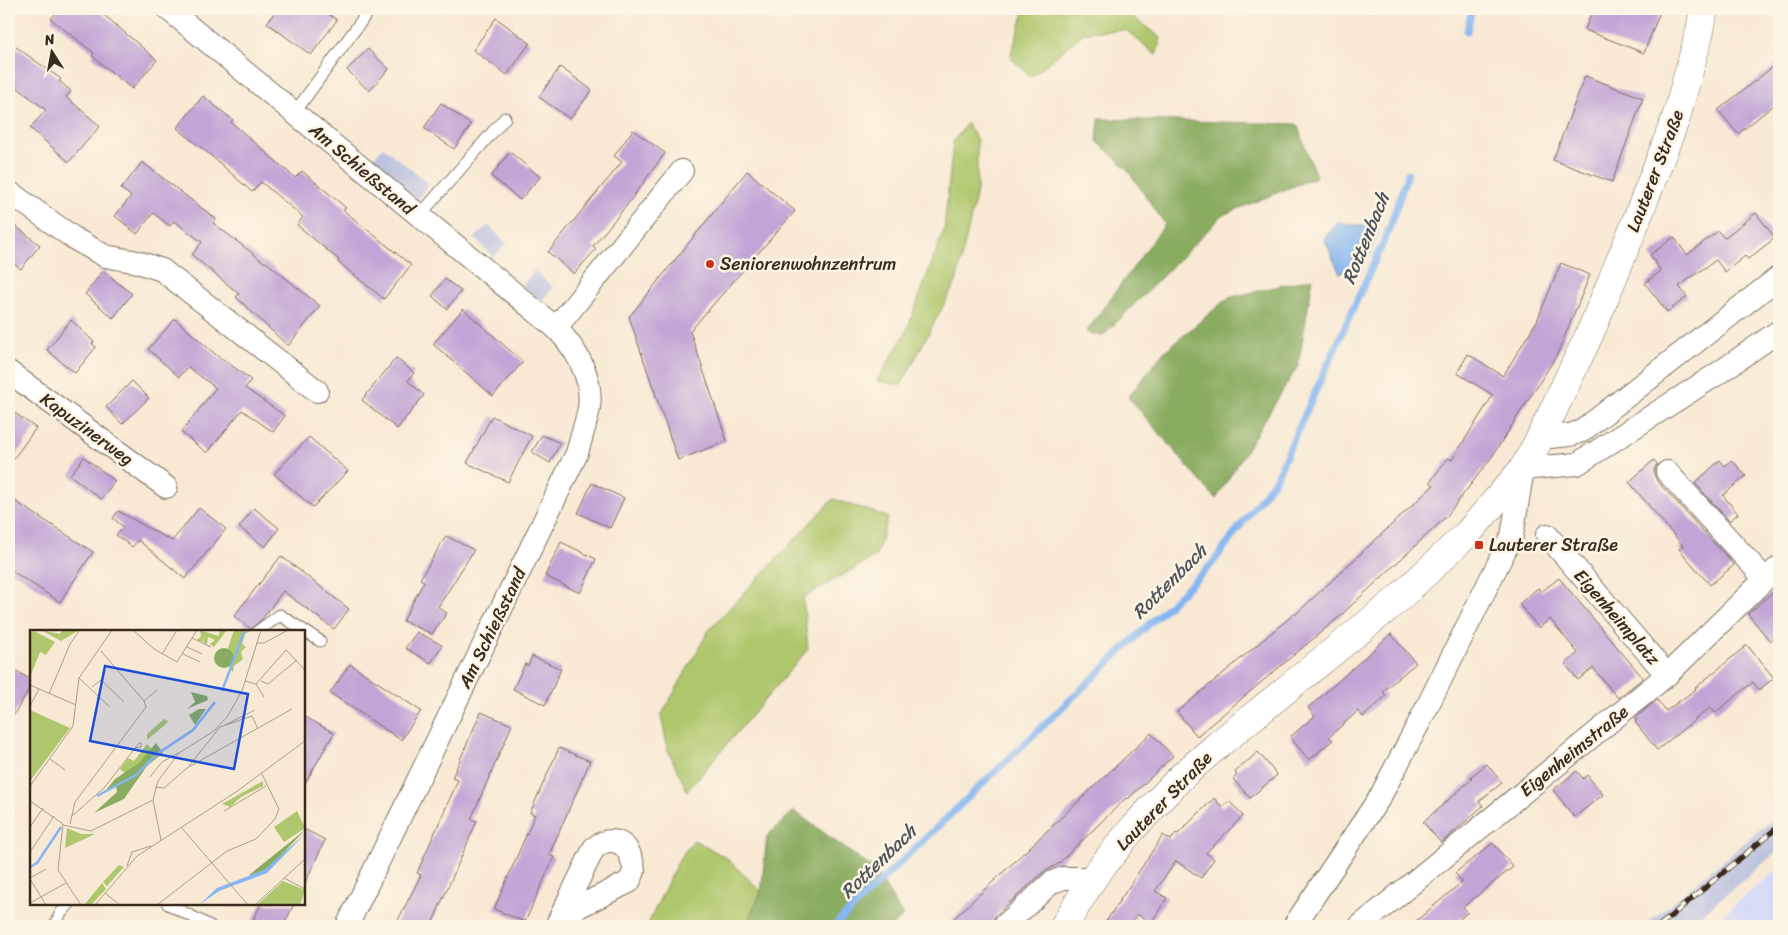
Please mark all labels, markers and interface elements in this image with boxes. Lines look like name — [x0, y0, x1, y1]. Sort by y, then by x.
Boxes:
text: N — [41, 26, 57, 53]
north arrow — [28, 28, 78, 78]
street label: Lauterer Straße — [1617, 105, 1693, 237]
street label: Am Schießstand — [301, 114, 424, 224]
water label: Rottenbach — [1332, 186, 1400, 289]
place label: Seniorenwohnzentrum — [720, 248, 897, 280]
marker: Seniorenwohnzentrum — [704, 258, 716, 270]
street label: Kapuzinerweg — [33, 384, 141, 474]
place label: Lauterer Straße — [1489, 529, 1618, 561]
water label: Rottenbach — [1124, 534, 1216, 627]
marker: Lauterer Straße — [1473, 539, 1485, 551]
street label: Am Schießstand — [448, 561, 536, 695]
street label: Eigenheimplatz — [1566, 561, 1669, 673]
inset map — [30, 630, 305, 905]
street label: Eigenheimstraße — [1512, 697, 1636, 805]
street label: Lauterer Straße — [1108, 743, 1221, 858]
water label: Rottenbach — [832, 815, 926, 907]

